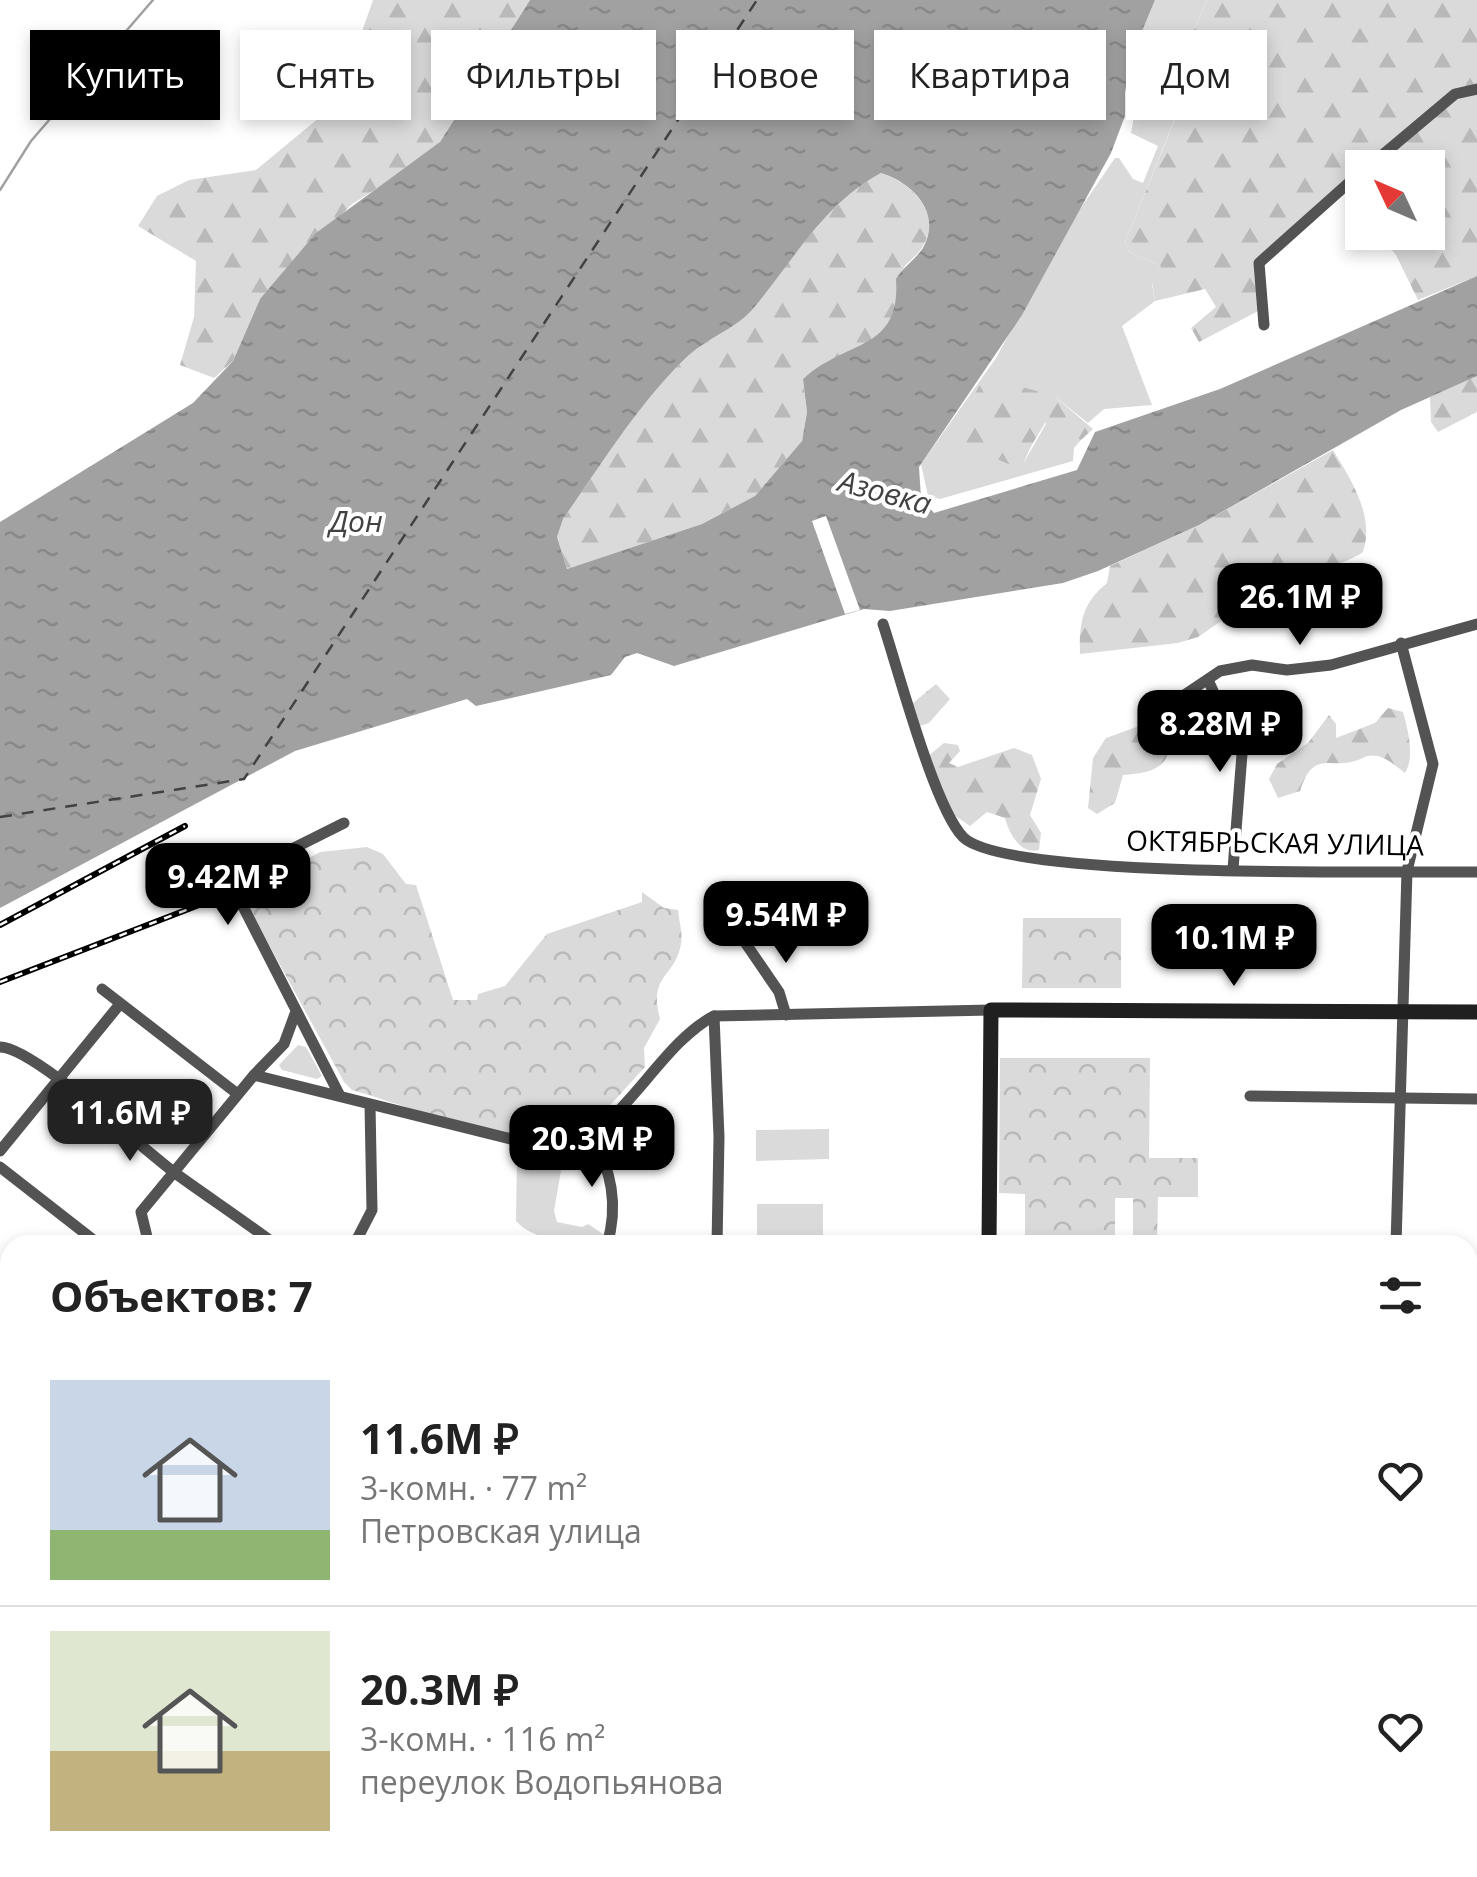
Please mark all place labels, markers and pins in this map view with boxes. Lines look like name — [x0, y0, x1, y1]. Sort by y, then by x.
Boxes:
pin: 26.1M ₽ — [1208, 563, 1392, 648]
pin: 8.28M ₽ — [1128, 690, 1312, 775]
pin: 9.42M ₽ — [136, 843, 320, 928]
pin: 9.54M ₽ — [694, 881, 878, 966]
pin: 10.1M ₽ — [1142, 904, 1326, 989]
pin: 11.6M ₽ — [38, 1079, 222, 1164]
pin: 20.3M ₽ — [500, 1105, 684, 1190]

